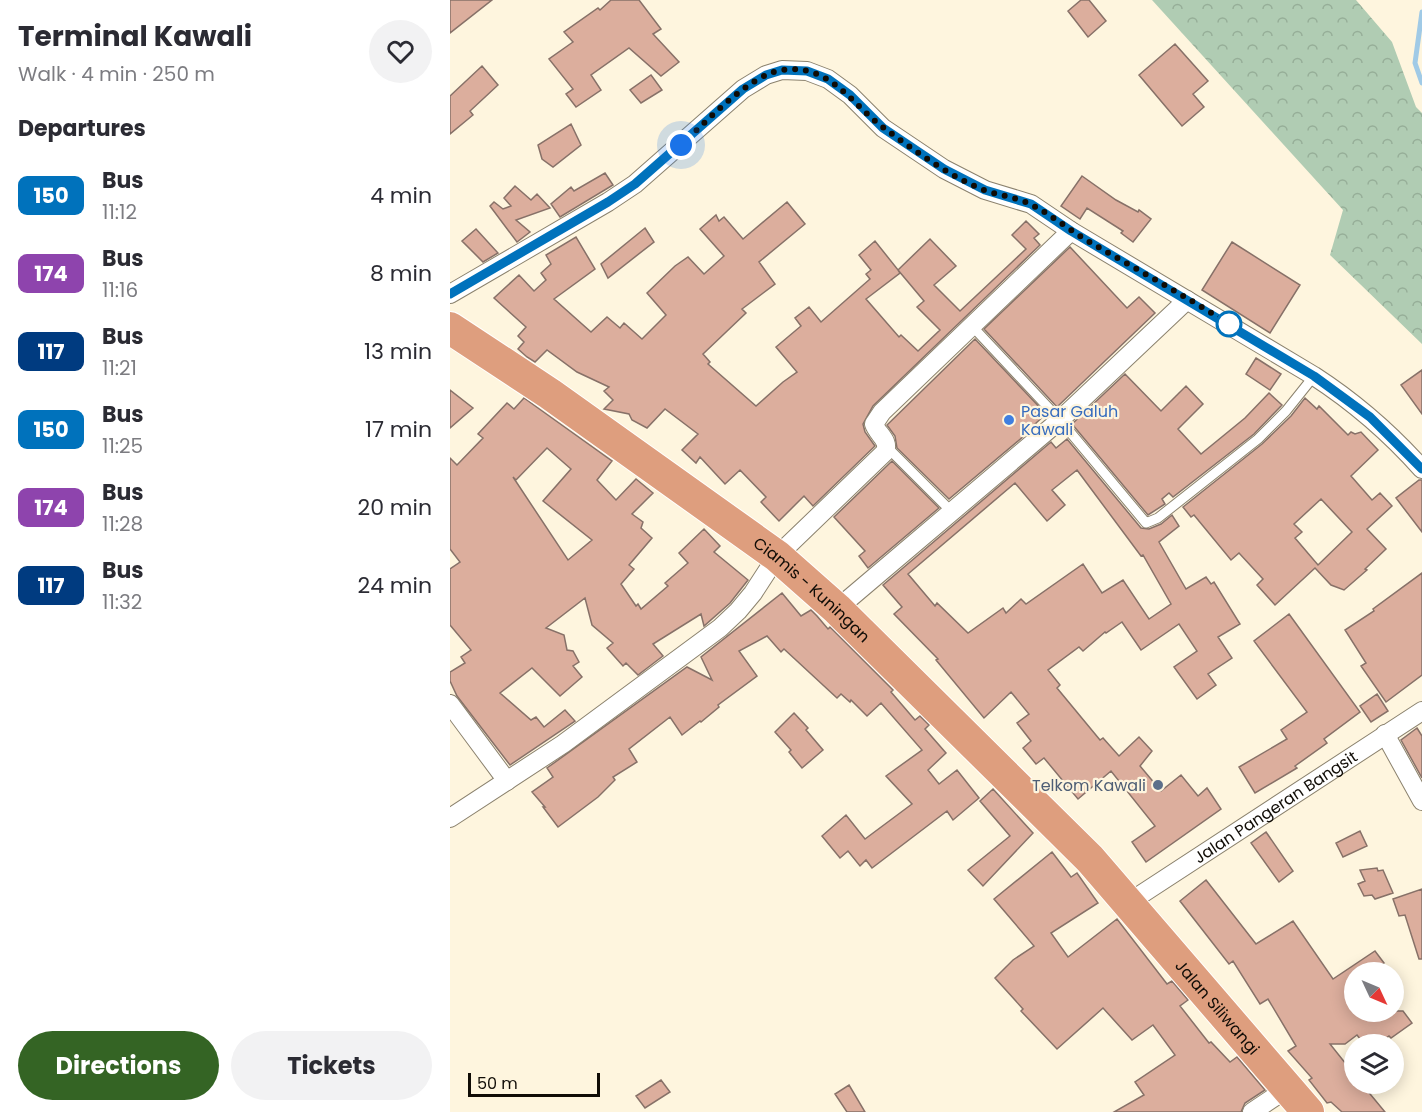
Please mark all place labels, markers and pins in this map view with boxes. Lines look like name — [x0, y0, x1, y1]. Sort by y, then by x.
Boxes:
unlabelled marker — [1216, 311, 1242, 337]
place label: Pasar Galuh Kawali — [1021, 400, 1118, 441]
marker: Pasar Galuh Kawali — [1002, 413, 1016, 427]
place label: Telkom Kawali — [1032, 774, 1146, 797]
marker: Telkom Kawali — [1151, 778, 1165, 792]

